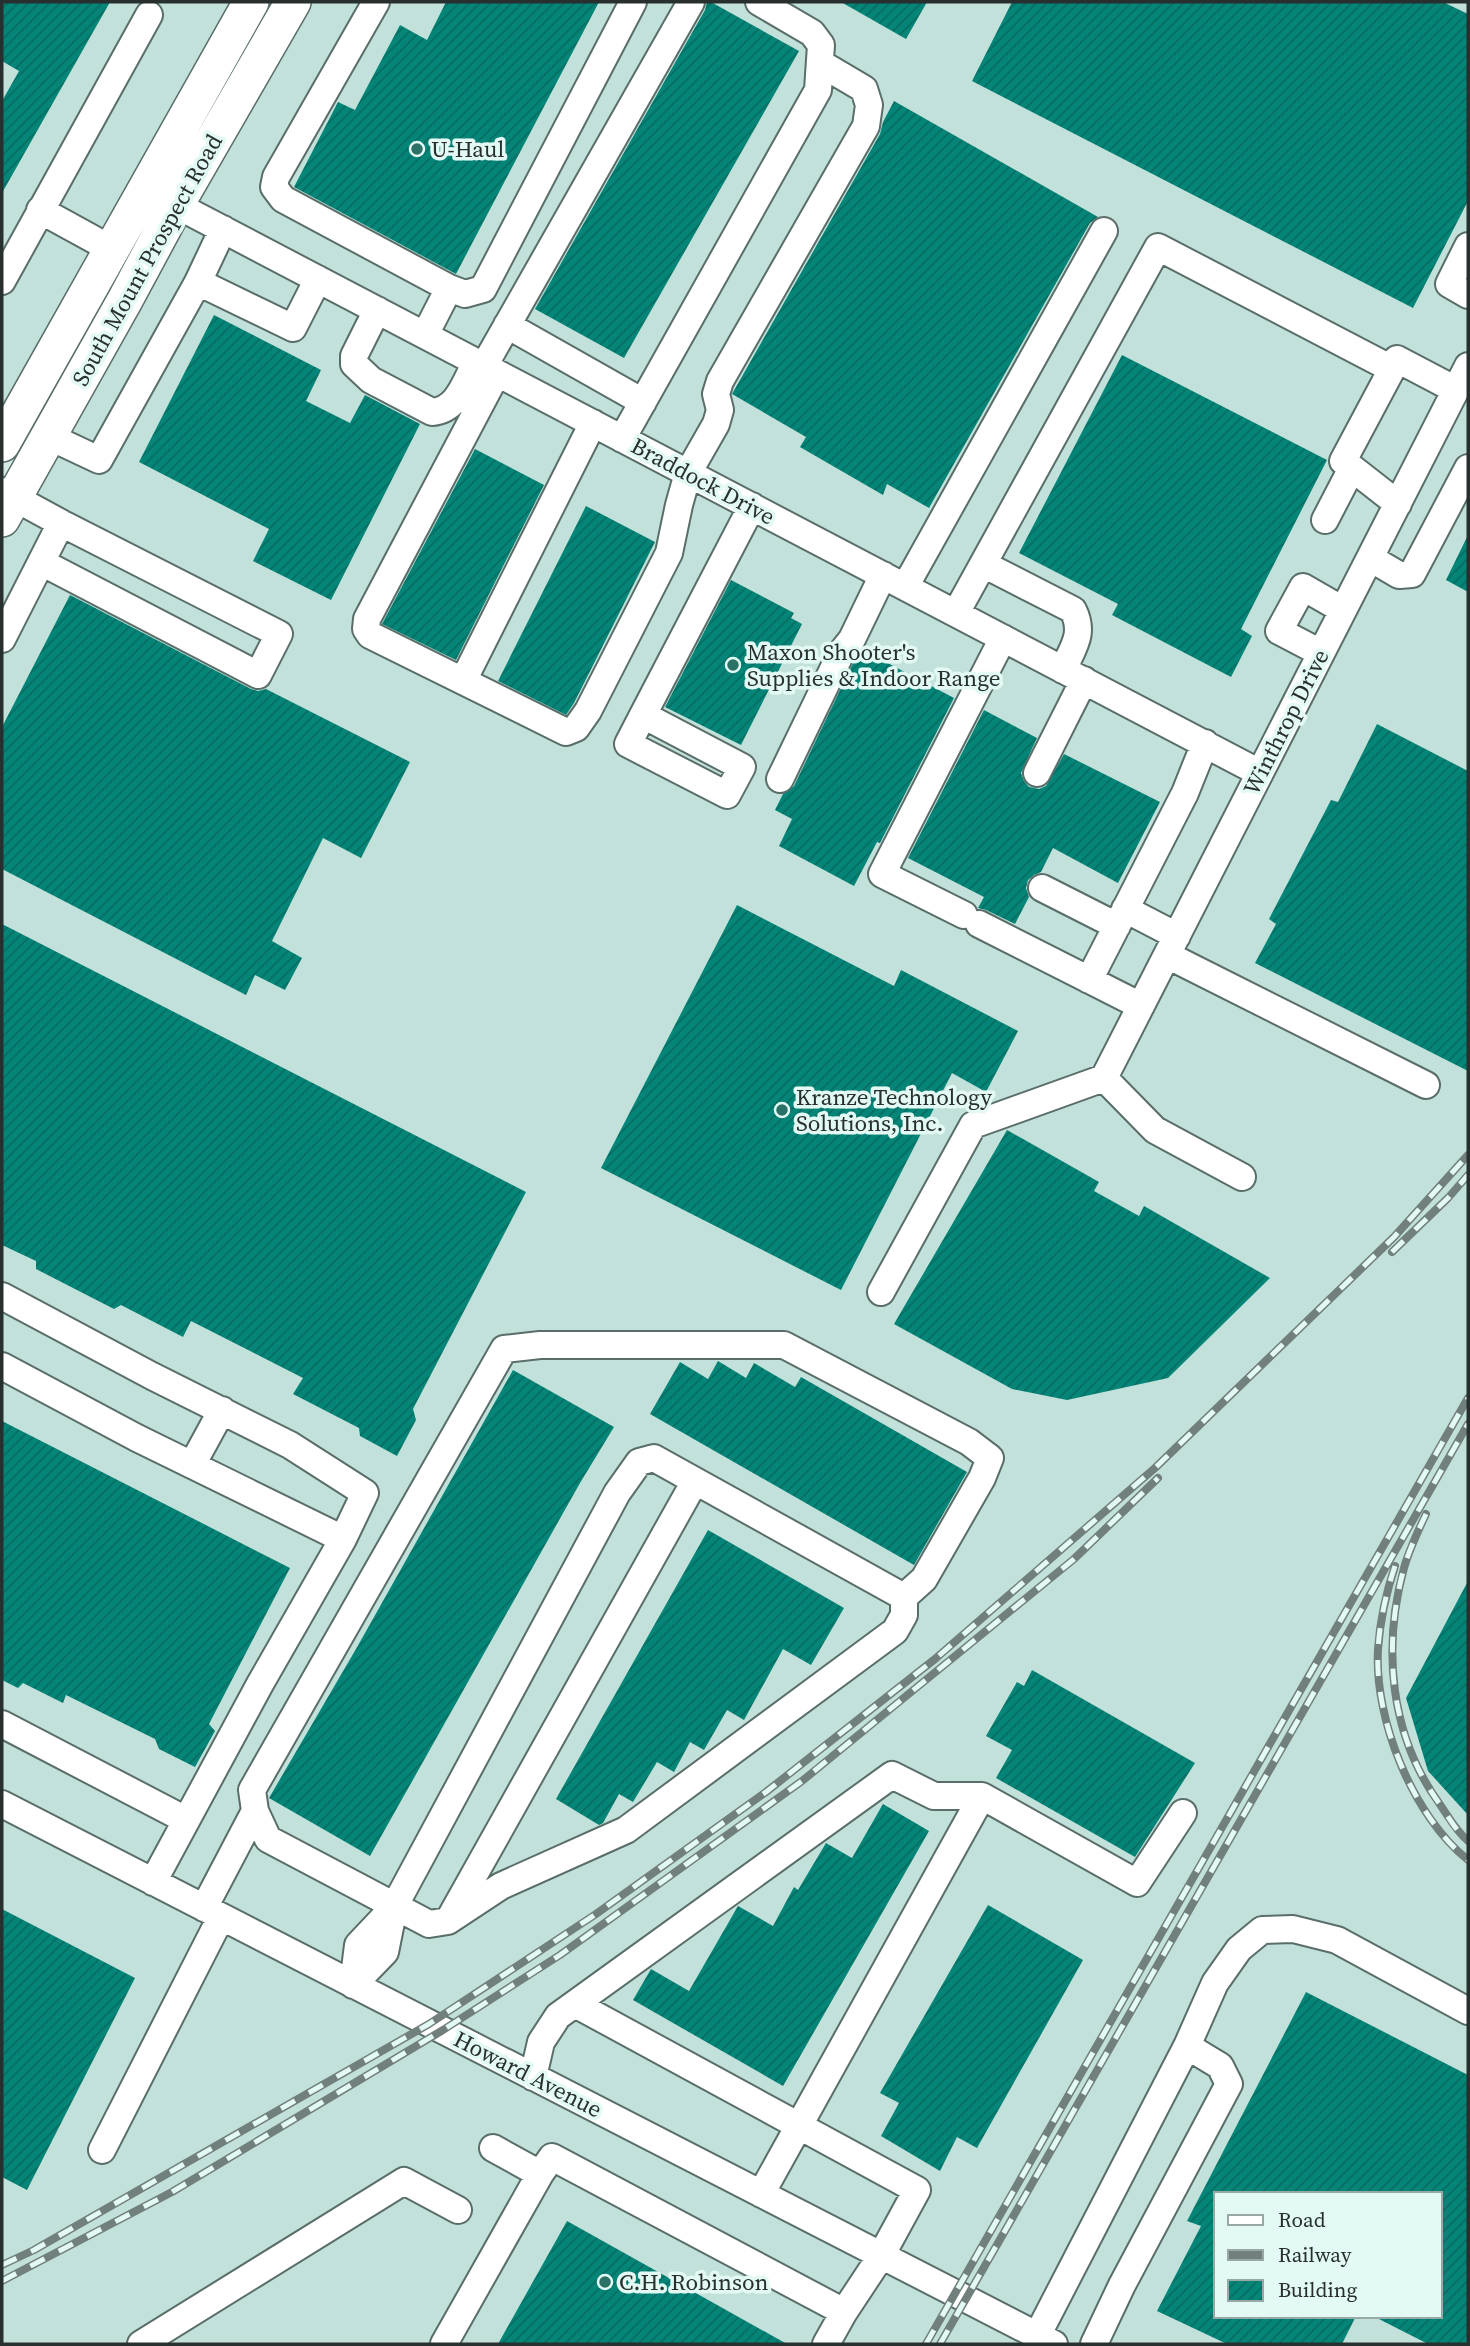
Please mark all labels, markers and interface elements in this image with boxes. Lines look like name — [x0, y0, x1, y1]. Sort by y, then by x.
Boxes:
street label: South Mount Prospect Road — [64, 128, 230, 392]
place label: U-Haul — [431, 133, 504, 165]
marker: U-Haul — [409, 141, 425, 157]
street label: Braddock Drive — [625, 430, 781, 532]
place label: Maxon Shooter's Supplies & Indoor Range — [747, 636, 1001, 694]
street label: Winthrop Drive — [1235, 644, 1337, 800]
marker: Maxon Shooter's Supplies & Indoor Range — [725, 657, 741, 673]
place label: Kranze Technology Solutions, Inc. — [796, 1081, 992, 1139]
marker: Kranze Technology Solutions, Inc. — [774, 1102, 790, 1118]
street label: Howard Avenue — [448, 2023, 608, 2125]
legend — [1214, 2192, 1442, 2318]
text: Road — [1278, 2205, 1326, 2234]
text: Railway — [1278, 2240, 1352, 2269]
place label: C.H. Robinson — [619, 2266, 769, 2298]
marker: C.H. Robinson — [597, 2274, 613, 2290]
text: Building — [1278, 2275, 1357, 2304]

